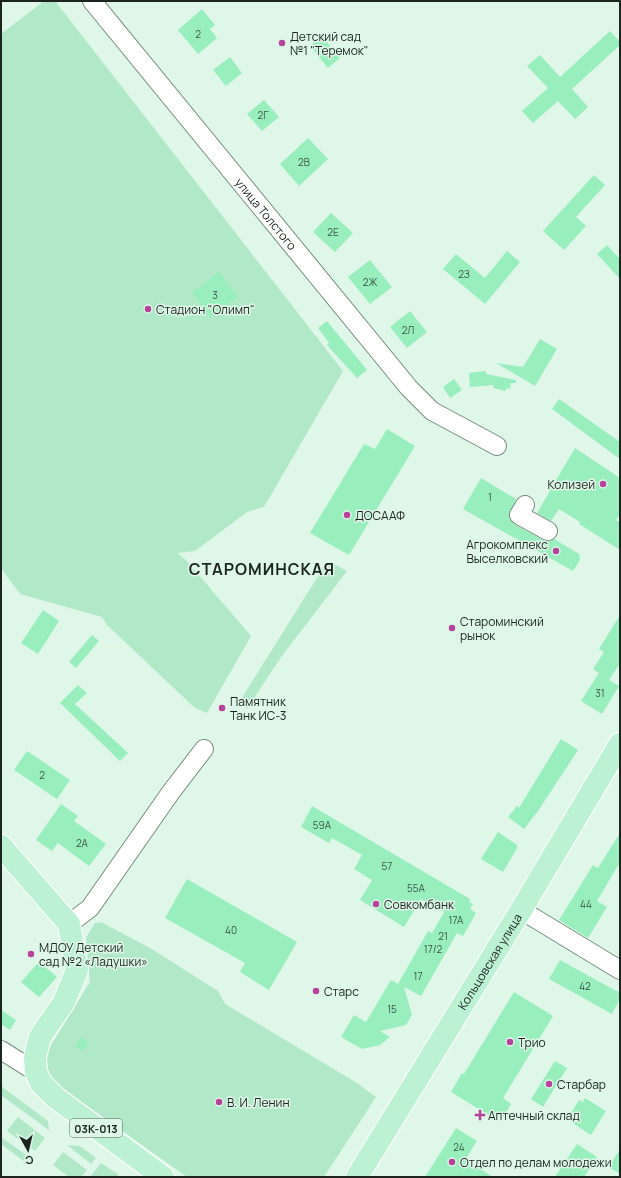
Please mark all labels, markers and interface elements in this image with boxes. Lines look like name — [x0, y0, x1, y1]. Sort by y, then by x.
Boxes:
house number: 2 — [195, 27, 201, 41]
place label: Детский сад №1 "Теремок" — [290, 28, 368, 59]
marker: Детский сад №1 "Теремок" — [277, 38, 287, 48]
house number: 2Г — [257, 108, 269, 122]
house number: 2В — [298, 155, 310, 169]
street label: улица Толстого — [232, 174, 301, 253]
house number: 2Е — [327, 225, 339, 239]
house number: 2З — [458, 267, 470, 281]
house number: 2Ж — [363, 275, 377, 289]
house number: 3 — [212, 288, 218, 302]
place label: Стадион "Олимп" — [156, 301, 255, 318]
marker: Стадион "Олимп" — [143, 304, 153, 314]
house number: 2Л — [402, 323, 414, 337]
place label: Колизей — [548, 476, 595, 493]
marker: Колизей — [598, 479, 608, 489]
house number: 1 — [488, 490, 492, 504]
place label: ДОСААФ — [355, 507, 405, 524]
marker: ДОСААФ — [342, 510, 352, 520]
place label: Агрокомплекс Выселковский — [466, 536, 548, 567]
marker: Агрокомплекс Выселковский — [551, 546, 561, 556]
district label: СТАРОМИНСКАЯ — [189, 558, 335, 580]
place label: Староминский рынок — [460, 613, 544, 644]
marker: Староминский рынок — [447, 623, 457, 633]
house number: 31 — [595, 686, 605, 700]
place label: Памятник Танк ИС-3 — [230, 693, 287, 724]
marker: Памятник Танк ИС-3 — [217, 703, 227, 713]
house number: 2 — [39, 768, 45, 782]
house number: 59А — [313, 818, 332, 832]
house number: 2А — [76, 836, 89, 850]
house number: 57 — [382, 859, 392, 873]
house number: 55А — [407, 881, 426, 895]
place label: Совкомбанк — [384, 896, 455, 913]
house number: 44 — [580, 897, 592, 911]
marker: Совкомбанк — [371, 899, 381, 909]
street label: Кольцовская улица — [453, 910, 525, 1013]
house number: 17А — [449, 913, 464, 927]
house number: 40 — [225, 923, 237, 937]
house number: 21 — [438, 929, 448, 943]
place label: МДОУ Детский сад №2 «Ладушки» — [39, 939, 148, 970]
house number: 17/2 — [424, 942, 443, 956]
marker: МДОУ Детский сад №2 «Ладушки» — [26, 949, 36, 959]
house number: 17 — [414, 969, 422, 983]
house number: 42 — [579, 979, 591, 993]
place label: Старс — [324, 983, 359, 1000]
marker: Старс — [311, 986, 321, 996]
house number: 15 — [387, 1002, 397, 1016]
place label: Трио — [518, 1034, 546, 1051]
marker: Трио — [505, 1037, 515, 1047]
place label: Старбар — [557, 1076, 606, 1093]
marker: Старбар — [544, 1079, 554, 1089]
place label: В. И. Ленин — [227, 1094, 290, 1111]
marker: В. И. Ленин — [214, 1097, 224, 1107]
place label: Аптечный склад — [488, 1107, 580, 1124]
marker: Аптечный склад — [475, 1110, 485, 1120]
road number: 03К-013 — [70, 1119, 122, 1137]
north arrow — [8, 1130, 48, 1170]
house number: 24 — [453, 1140, 465, 1154]
text: С — [24, 1152, 35, 1168]
place label: Отдел по делам молодежи — [460, 1154, 612, 1171]
marker: Отдел по делам молодежи — [447, 1157, 457, 1167]

